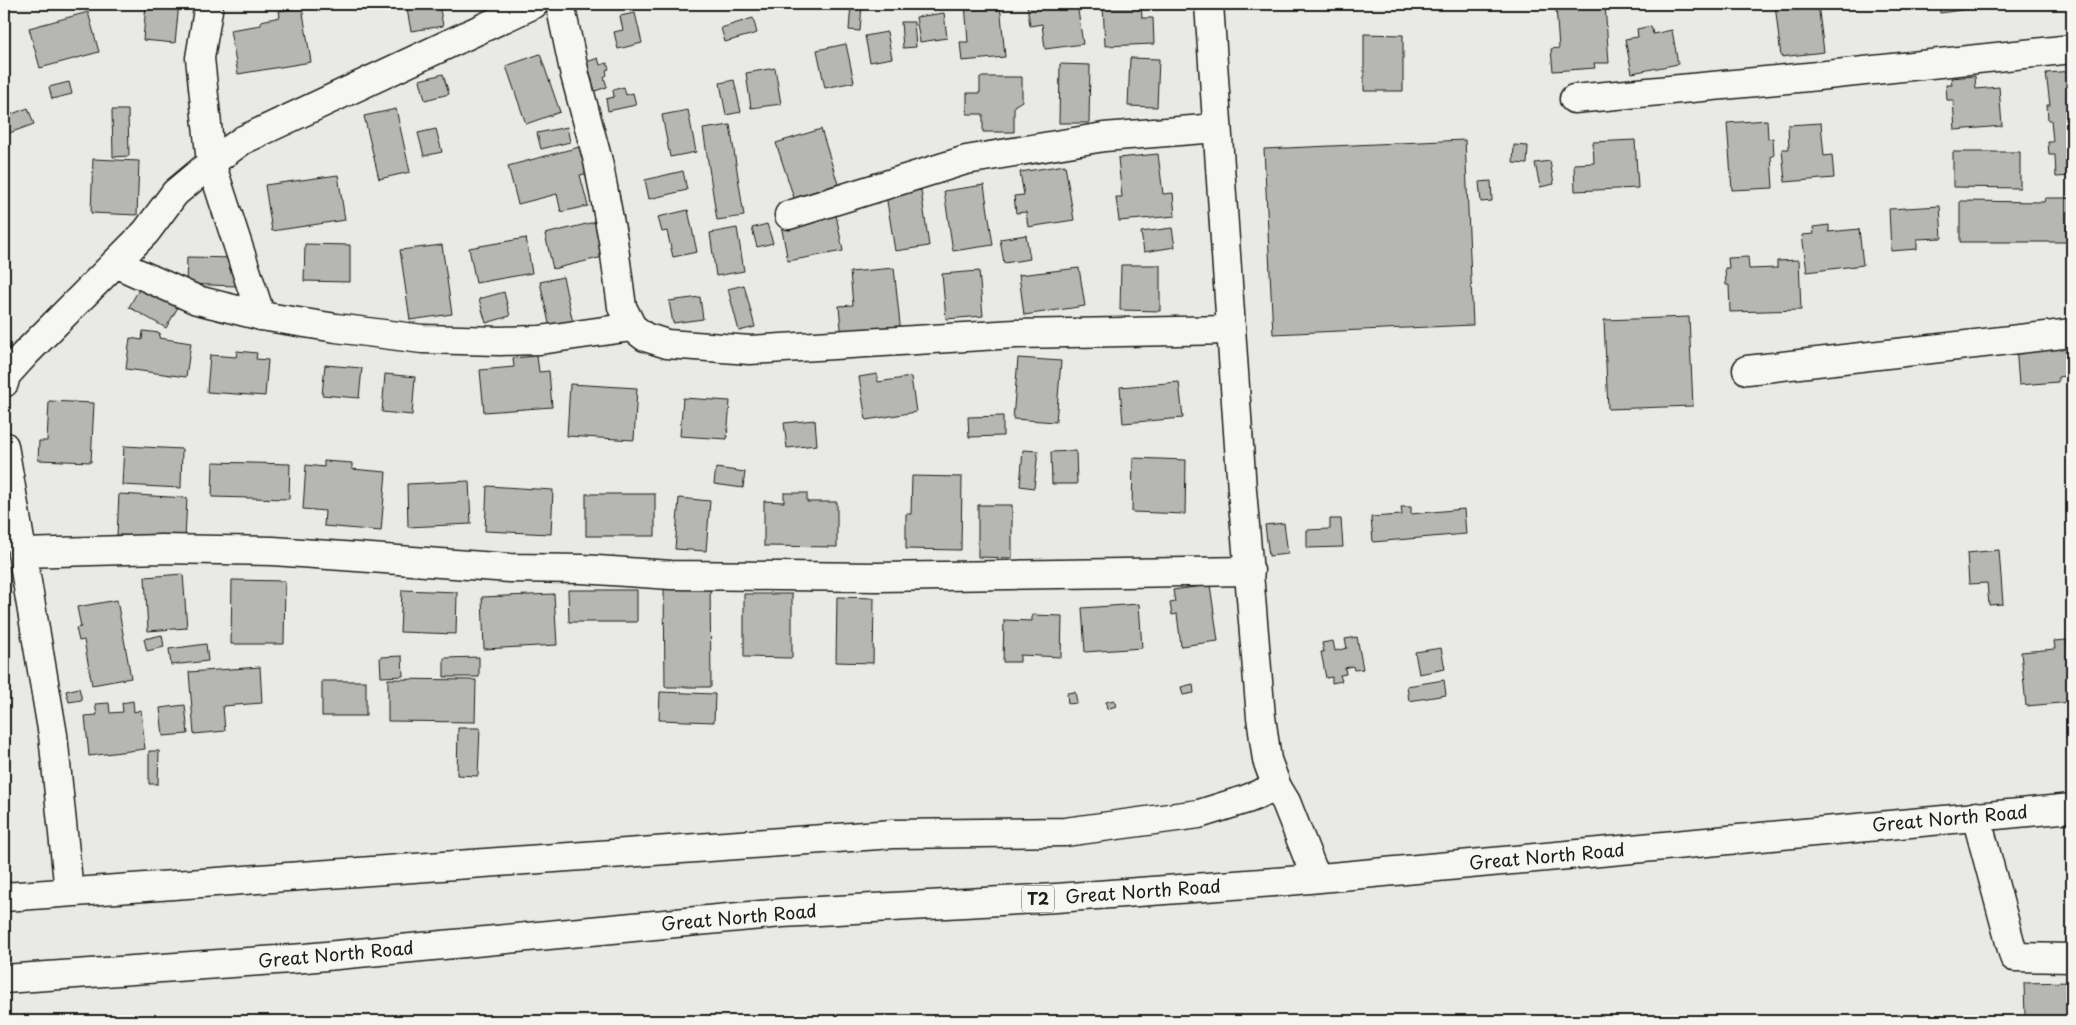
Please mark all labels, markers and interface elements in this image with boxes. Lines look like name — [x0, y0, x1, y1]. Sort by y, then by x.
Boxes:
street label: Great North Road — [1871, 797, 2029, 838]
street label: Great North Road — [1468, 835, 1626, 876]
street label: Great North Road — [1064, 872, 1222, 909]
road number: T2 — [1022, 886, 1054, 912]
street label: Great North Road — [660, 896, 818, 937]
street label: Great North Road — [257, 933, 415, 974]

